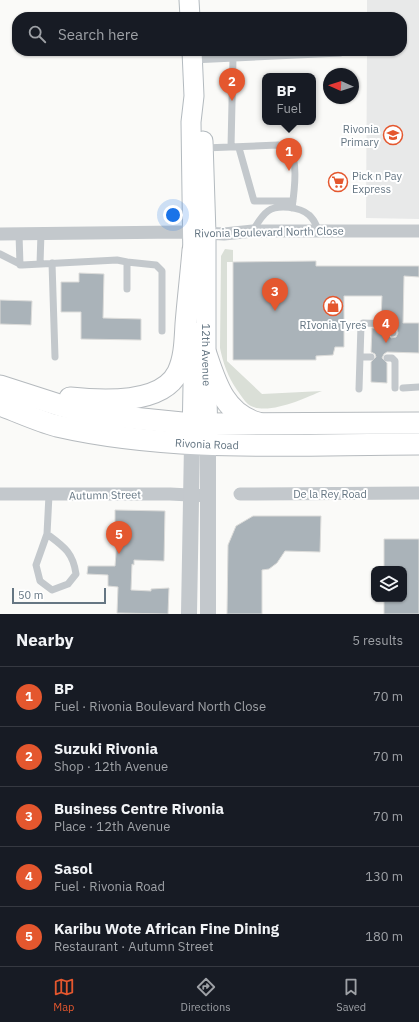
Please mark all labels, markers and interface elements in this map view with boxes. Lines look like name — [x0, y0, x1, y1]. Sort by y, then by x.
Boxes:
search box — [12, 12, 407, 56]
icon: search — [26, 23, 48, 45]
text: Search here — [58, 25, 138, 44]
pin: 2 — [219, 68, 245, 101]
north arrow — [323, 68, 359, 104]
popup — [262, 73, 316, 125]
text: BP — [277, 81, 296, 100]
text: Fuel — [277, 100, 302, 117]
place label: Rivonia Primary — [341, 122, 379, 149]
school or university icon: Rivonia Primary — [382, 124, 404, 146]
pin: 1 — [276, 138, 302, 171]
place label: Pick n Pay Express — [352, 169, 403, 196]
supermarket icon: Pick n Pay Express — [327, 171, 349, 193]
your location — [163, 205, 183, 225]
street label: Rivonia Boulevard North Close — [194, 224, 344, 240]
pin: 3 — [262, 278, 288, 311]
shop icon: RIvonia Tyres — [322, 295, 344, 317]
pin: 4 — [373, 310, 399, 343]
place label: RIvonia Tyres — [299, 318, 367, 332]
street label: 12th Avenue — [199, 324, 214, 386]
street label: Rivonia Road — [174, 436, 239, 452]
street label: Autumn Street — [69, 487, 141, 503]
street label: De la Rey Road — [293, 487, 367, 501]
pin: 5 — [106, 521, 132, 554]
map controls — [371, 566, 407, 602]
button: layers — [371, 566, 407, 602]
scale bar — [12, 586, 106, 605]
text: 50 m — [18, 588, 43, 602]
text: Nearby — [16, 629, 74, 651]
text: 5 results — [352, 632, 403, 649]
text: BP — [54, 679, 74, 698]
text: 1 — [25, 688, 33, 705]
text: 70 m — [373, 688, 403, 705]
text: Fuel · Rivonia Boulevard North Close — [54, 698, 266, 715]
text: Suzuki Rivonia — [54, 739, 158, 758]
text: 2 — [25, 748, 33, 765]
text: 70 m — [373, 748, 403, 765]
text: Shop · 12th Avenue — [54, 758, 168, 775]
text: Business Centre Rivonia — [54, 799, 224, 818]
text: 3 — [25, 808, 33, 825]
text: 70 m — [373, 808, 403, 825]
text: Place · 12th Avenue — [54, 818, 170, 835]
text: Sasol — [54, 859, 92, 878]
text: 4 — [25, 868, 33, 885]
text: 130 m — [365, 868, 403, 885]
text: Fuel · Rivonia Road — [54, 878, 165, 895]
text: Karibu Wote African Fine Dining — [54, 919, 279, 938]
text: 5 — [25, 928, 33, 945]
text: 180 m — [365, 928, 403, 945]
text: Restaurant · Autumn Street — [54, 938, 214, 955]
tab: Map — [53, 976, 75, 1014]
tab: Directions — [181, 976, 231, 1014]
tab: Saved — [336, 976, 366, 1014]

